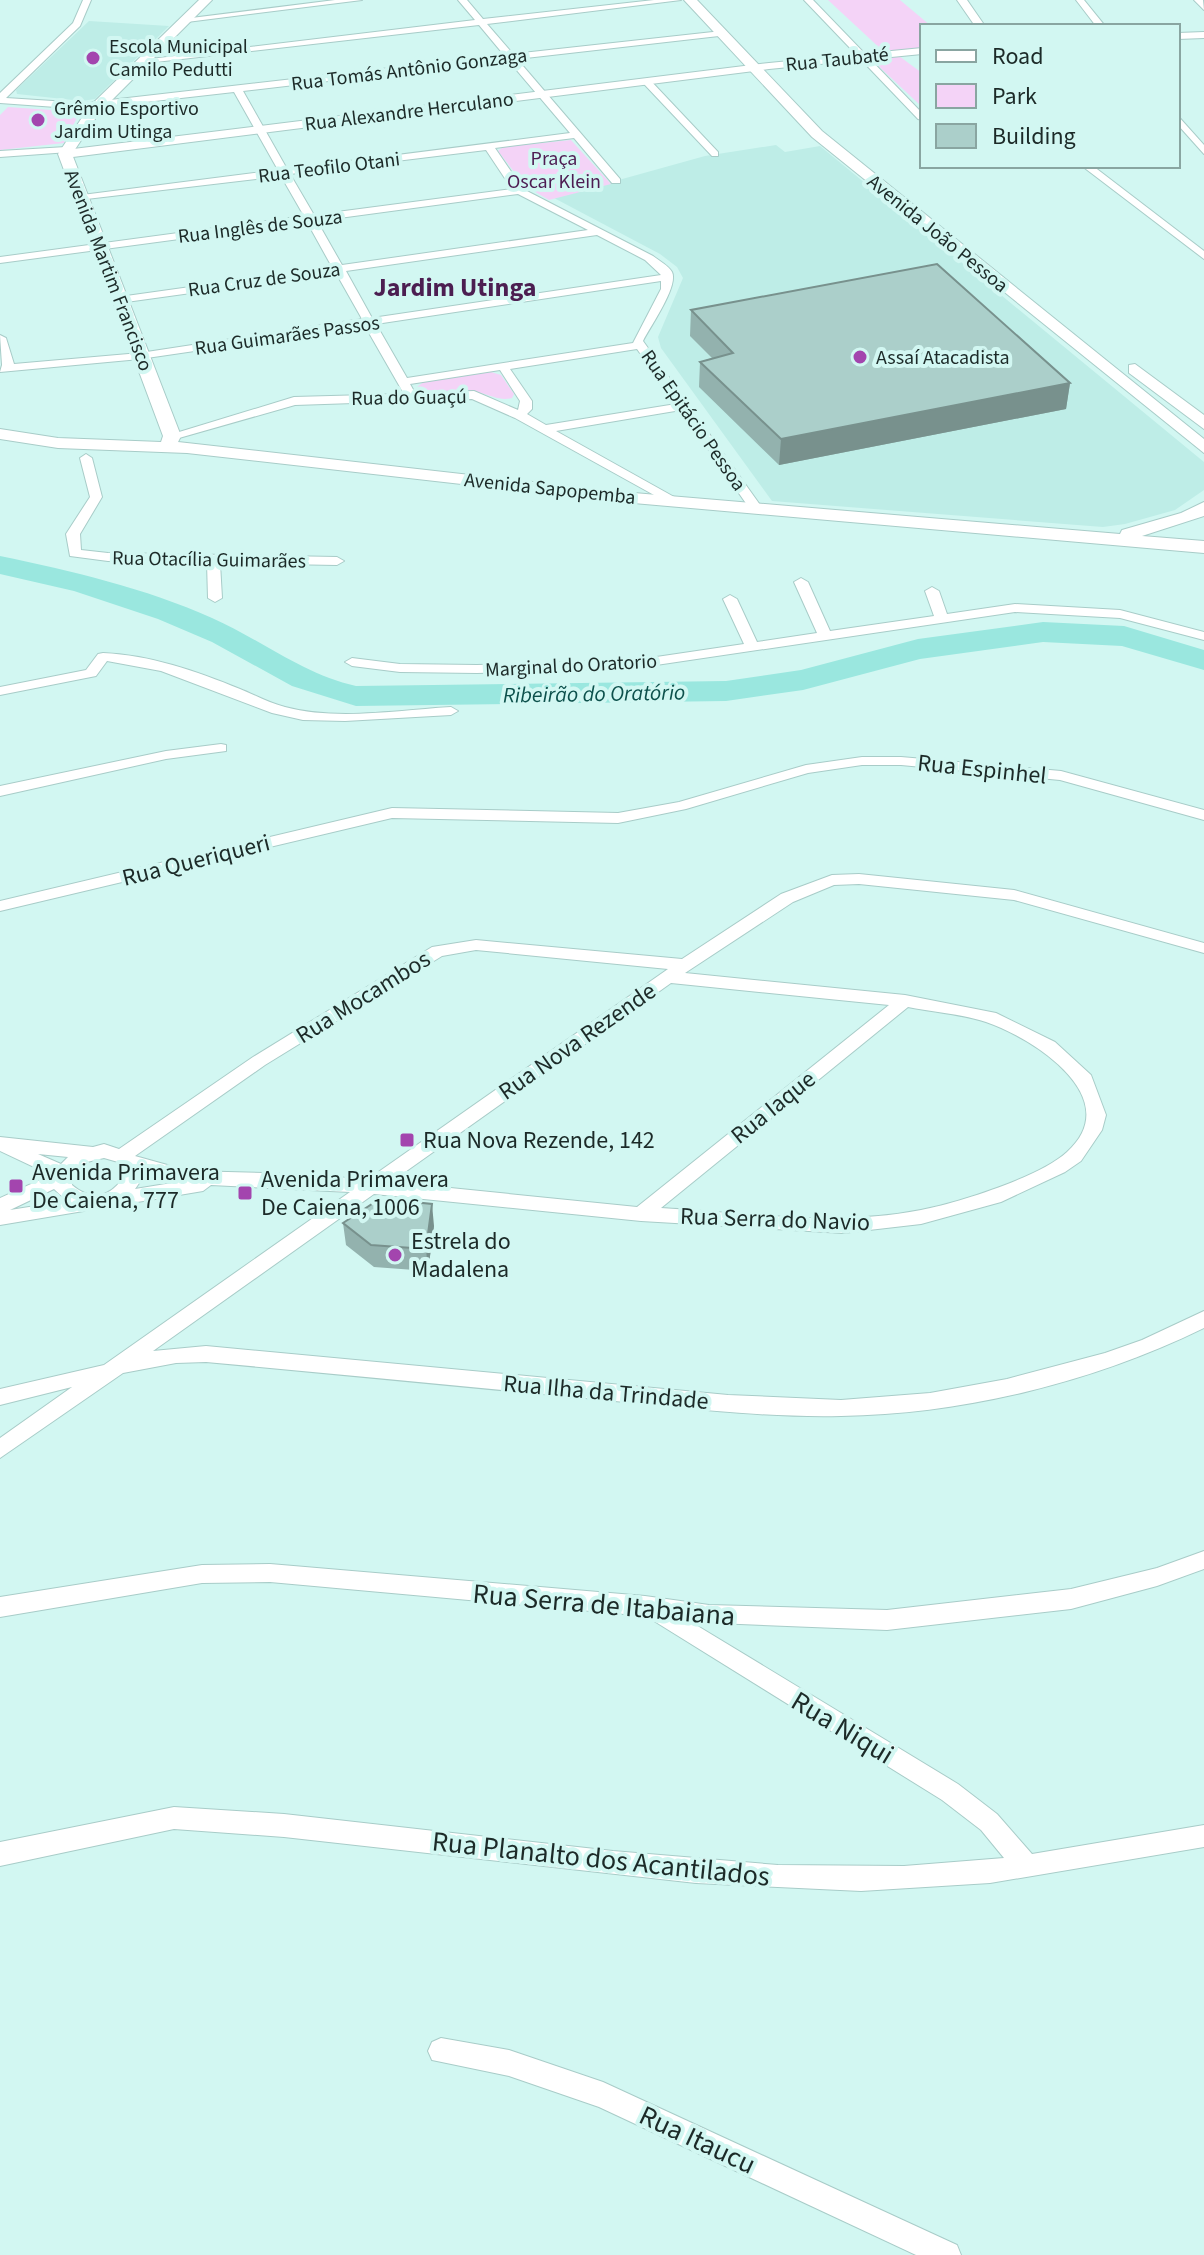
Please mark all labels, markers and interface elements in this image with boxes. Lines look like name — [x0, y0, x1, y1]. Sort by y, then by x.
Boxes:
legend — [920, 24, 1180, 168]
place label: Escola Municipal Camilo Pedutti — [109, 33, 248, 84]
text: Road — [992, 39, 1044, 74]
street label: Rua Taubaté — [784, 41, 890, 79]
street label: Rua Tomás Antônio Gonzaga — [290, 42, 529, 98]
marker: Escola Municipal Camilo Pedutti — [84, 49, 102, 67]
text: Park — [992, 79, 1037, 114]
street label: Rua Alexandre Herculano — [303, 85, 515, 139]
place label: Grêmio Esportivo Jardim Utinga — [54, 95, 199, 146]
marker: Grêmio Esportivo Jardim Utinga — [29, 111, 47, 129]
text: Building — [992, 119, 1076, 154]
street label: Rua Teofilo Otani — [257, 145, 402, 191]
park label: Praça Oscar Klein — [507, 145, 601, 196]
street label: Avenida Martim Francisco — [57, 166, 159, 375]
street label: Avenida João Pessoa — [861, 168, 1014, 299]
street label: Rua Inglês de Souza — [176, 203, 344, 251]
street label: Rua Cruz de Souza — [186, 255, 342, 305]
district label: Jardim Utinga — [374, 269, 536, 306]
street label: Rua Guimarães Passos — [193, 309, 381, 363]
street label: Rua Epitácio Pessoa — [634, 344, 752, 497]
place label: Assaí Atacadista — [876, 344, 1010, 372]
marker: Assaí Atacadista — [851, 348, 869, 366]
street label: Rua do Guaçú — [351, 383, 467, 413]
street label: Avenida Sapopemba — [463, 466, 637, 512]
street label: Rua Otacília Guimarães — [112, 544, 306, 576]
street label: Marginal do Oratorio — [484, 648, 658, 684]
water label: Ribeirão do Oratório — [502, 676, 686, 712]
street label: Rua Espinhel — [916, 745, 1048, 794]
street label: Rua Queriqueri — [119, 825, 274, 896]
street label: Rua Mocambos — [289, 942, 437, 1053]
street label: Rua Nova Rezende — [491, 974, 663, 1109]
street label: Rua Iaque — [723, 1062, 823, 1153]
place label: Rua Nova Rezende, 142 — [423, 1123, 655, 1158]
marker: Rua Nova Rezende, 142 — [398, 1131, 416, 1149]
place label: Avenida Primavera De Caiena, 777 — [32, 1155, 220, 1218]
place label: Avenida Primavera De Caiena, 1006 — [261, 1162, 449, 1225]
marker: Avenida Primavera De Caiena, 777 — [7, 1177, 25, 1195]
marker: Avenida Primavera De Caiena, 1006 — [236, 1184, 254, 1202]
street label: Rua Serra do Navio — [679, 1199, 871, 1240]
place label: Estrela do Madalena — [411, 1224, 511, 1287]
marker: Estrela do Madalena — [386, 1246, 404, 1264]
street label: Rua Ilha da Trindade — [502, 1366, 710, 1419]
street label: Rua Serra de Itabaiana — [471, 1574, 737, 1636]
street label: Rua Niqui — [784, 1681, 901, 1774]
street label: Rua Planalto dos Acantilados — [430, 1821, 772, 1897]
street label: Rua Itaucu — [633, 2095, 762, 2184]

